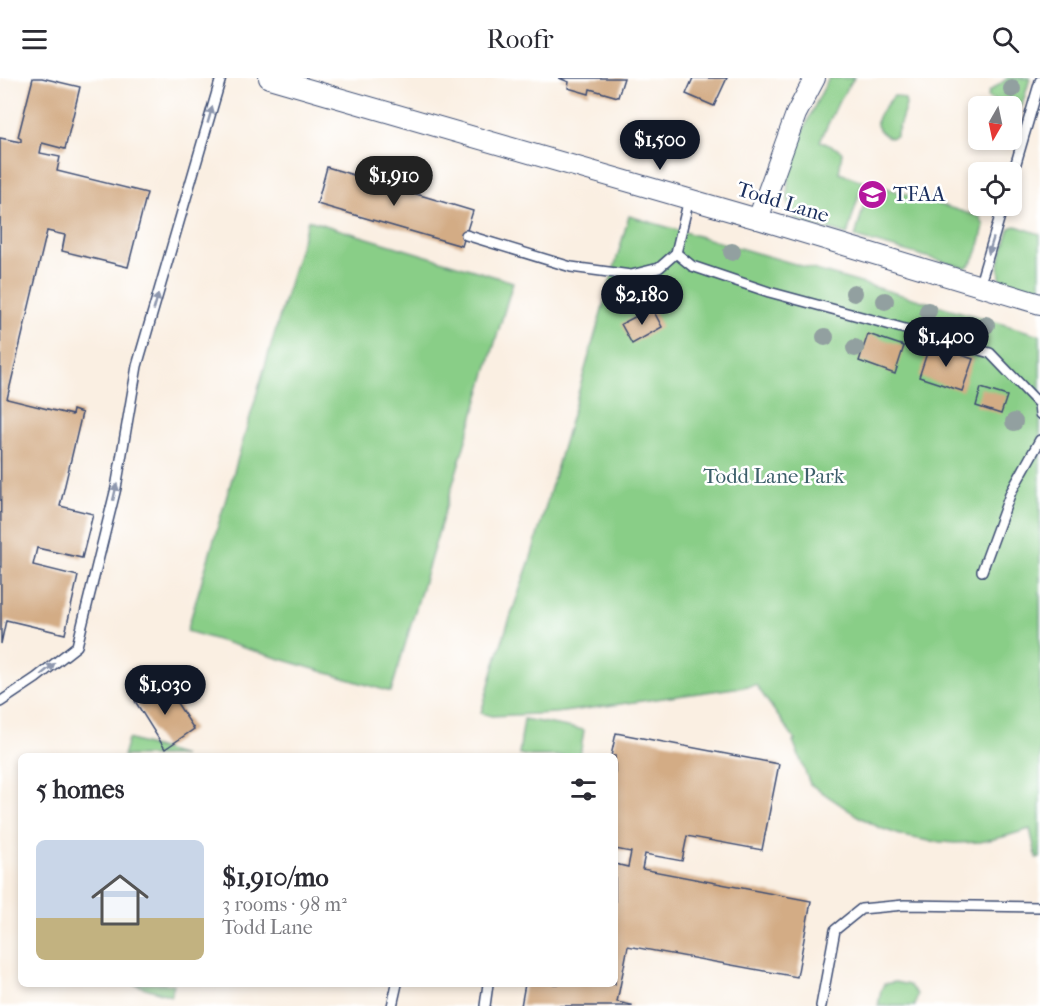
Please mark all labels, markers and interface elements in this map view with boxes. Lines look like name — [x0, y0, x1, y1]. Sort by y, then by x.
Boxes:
icon: menu — [18, 23, 51, 56]
text: Roofr — [487, 23, 553, 55]
icon: search — [989, 23, 1022, 56]
north arrow — [968, 96, 1022, 150]
map controls — [968, 96, 1022, 216]
one-way arrow — [206, 106, 215, 124]
pin: $1,500 — [611, 120, 709, 171]
text: $1,500 — [634, 128, 686, 151]
pin: $1,910 — [345, 156, 443, 207]
button: locate — [968, 162, 1022, 216]
text: $1,910 — [369, 164, 419, 187]
street label: Todd Lane — [734, 177, 832, 227]
school or university icon: TFAA — [856, 178, 888, 210]
place label: TFAA — [893, 182, 946, 206]
one-way arrow — [986, 237, 995, 255]
pin: $2,180 — [593, 275, 691, 326]
text: $2,180 — [615, 283, 669, 306]
one-way arrow — [152, 293, 161, 311]
pin: $1,400 — [897, 317, 995, 368]
text: $1,400 — [918, 325, 974, 348]
park label: Todd Lane Park — [703, 464, 845, 488]
one-way arrow — [110, 483, 120, 502]
one-way arrow — [40, 662, 56, 675]
pin: $1,030 — [116, 665, 214, 716]
text: $1,030 — [139, 673, 191, 696]
icon: filters — [567, 773, 600, 806]
text: 5 homes — [36, 774, 124, 805]
text: $1,910/mo — [222, 862, 329, 893]
icon: home — [84, 864, 156, 936]
text: 3 rooms · 98 m² — [222, 893, 347, 916]
text: Todd Lane — [222, 916, 313, 939]

